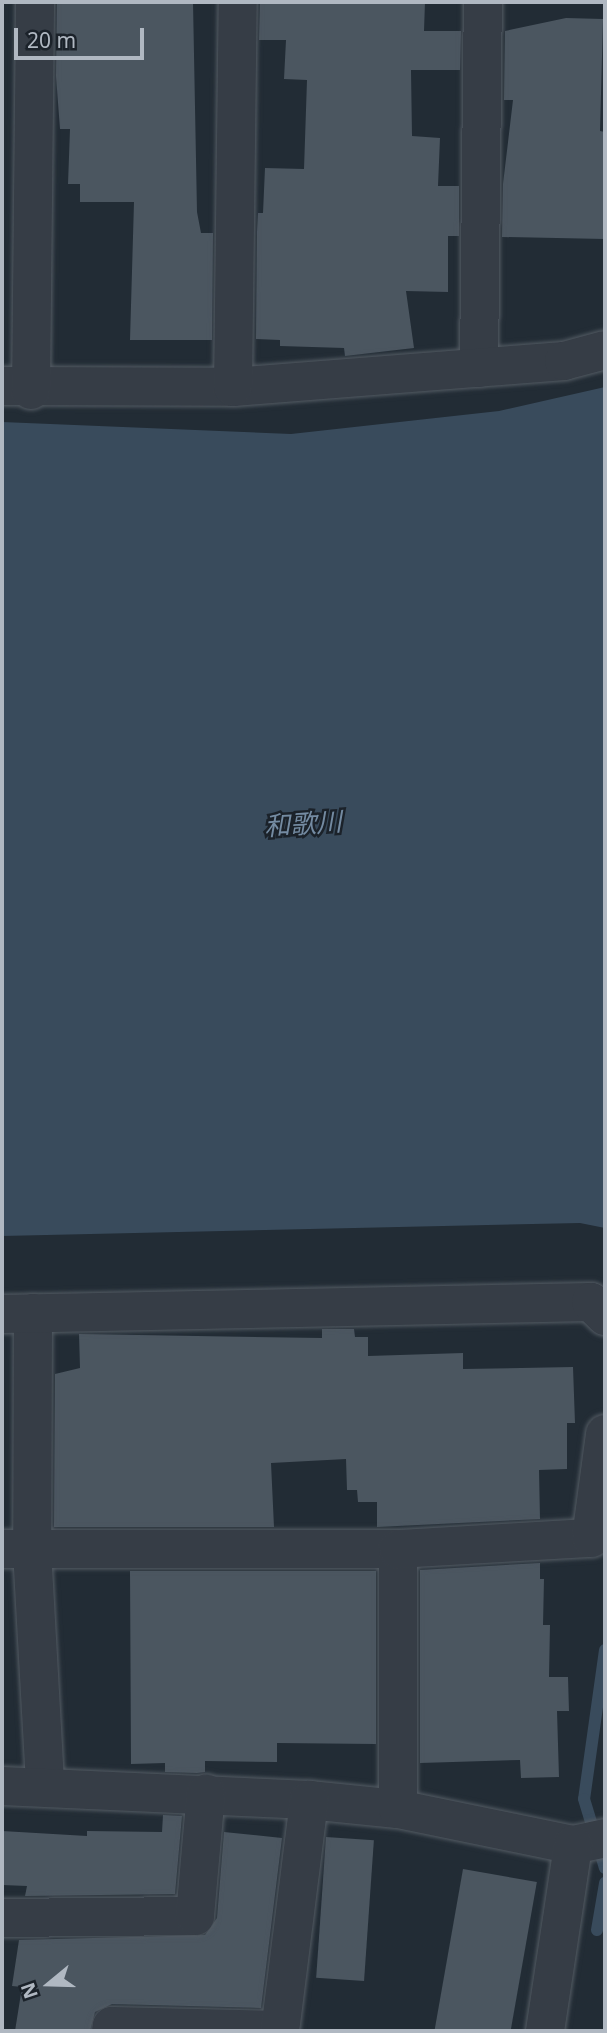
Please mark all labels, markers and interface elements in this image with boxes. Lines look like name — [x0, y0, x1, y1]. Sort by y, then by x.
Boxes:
scale bar — [18, 14, 147, 58]
text: 20 m — [27, 26, 76, 54]
water label: 和歌川 — [263, 806, 343, 842]
north arrow — [14, 1949, 84, 2019]
text: N — [14, 1979, 44, 2002]

